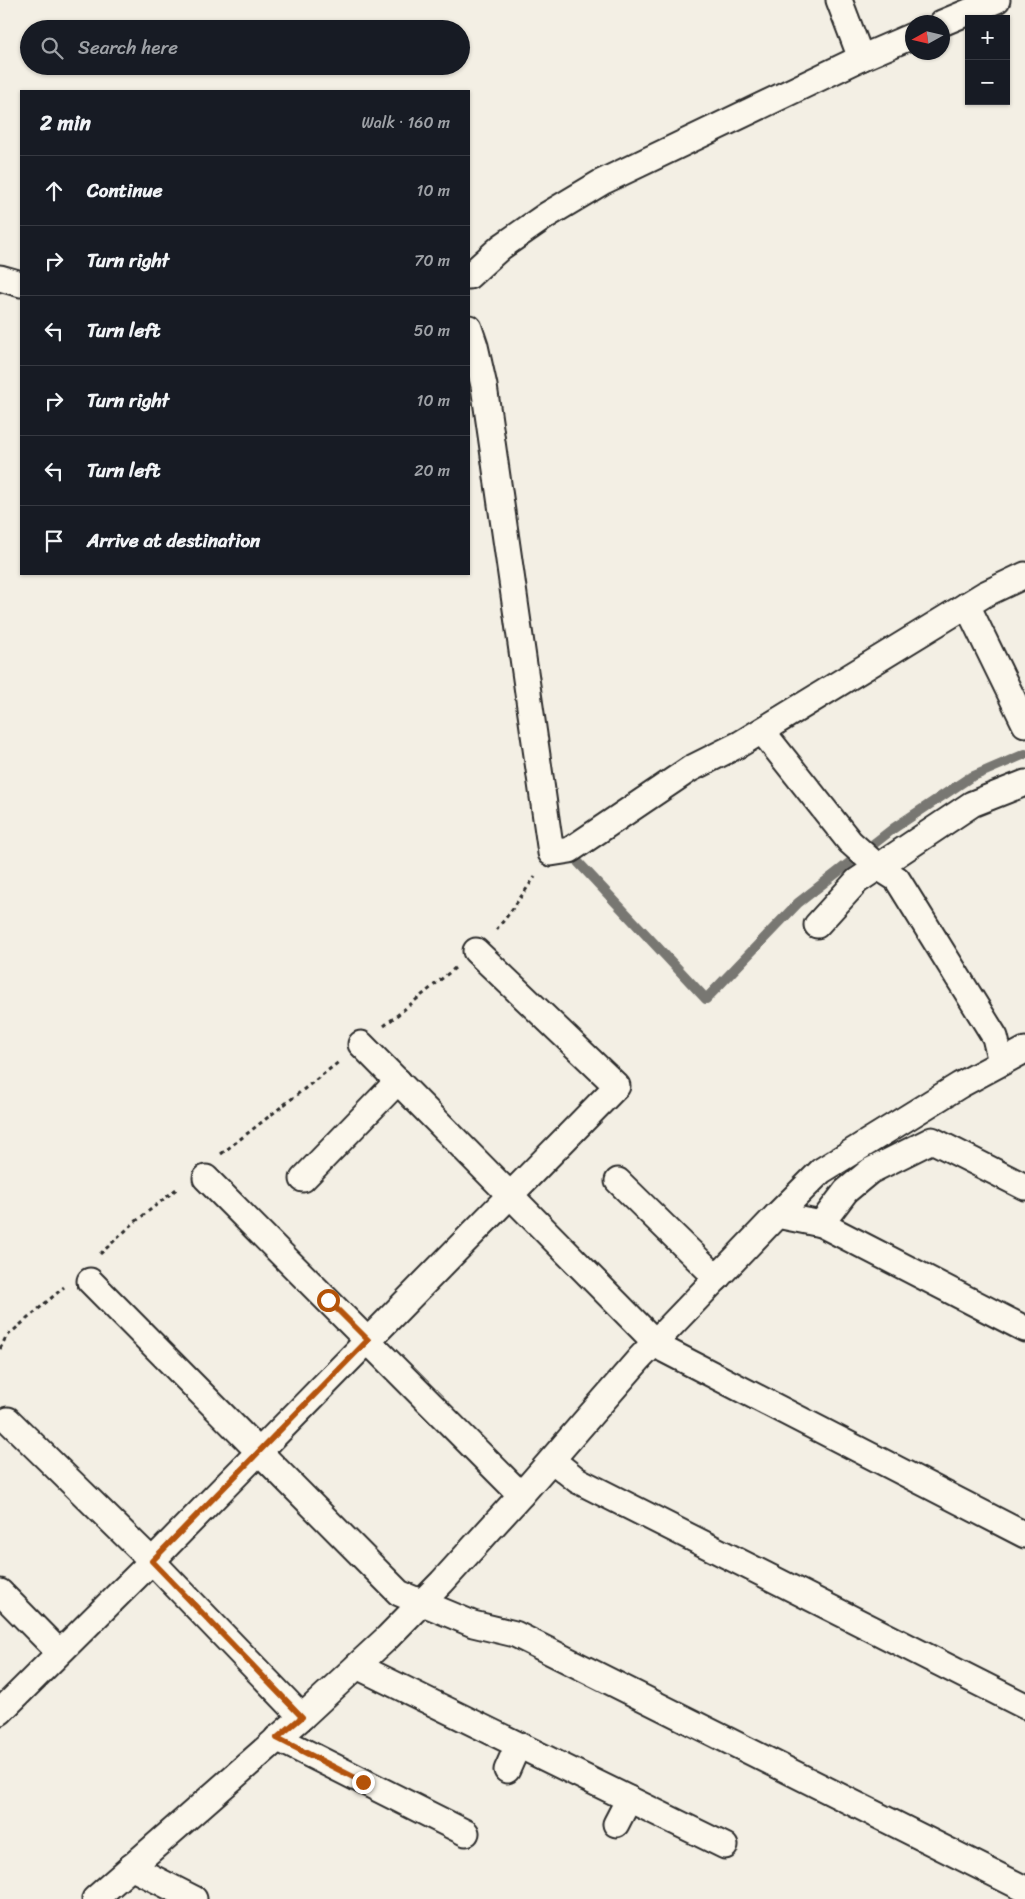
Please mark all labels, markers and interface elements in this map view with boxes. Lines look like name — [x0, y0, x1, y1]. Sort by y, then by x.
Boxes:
north arrow — [905, 15, 950, 60]
map controls — [965, 15, 1010, 105]
button: + — [965, 15, 1010, 60]
search box — [20, 20, 470, 75]
text: Search here — [78, 31, 178, 64]
icon: search — [38, 34, 66, 62]
button: − — [965, 60, 1010, 105]
text: 2 min — [40, 104, 91, 142]
text: Walk · 160 m — [361, 108, 450, 137]
text: Continue — [87, 174, 163, 207]
text: 10 m — [417, 176, 450, 205]
icon: ahead — [40, 177, 68, 205]
text: Turn right — [87, 244, 169, 277]
text: 70 m — [414, 246, 450, 275]
icon: right — [40, 247, 68, 275]
text: Turn left — [87, 314, 160, 347]
text: 50 m — [414, 316, 450, 345]
icon: left — [40, 317, 68, 345]
text: Turn right — [87, 384, 169, 417]
text: 10 m — [417, 386, 450, 415]
icon: right — [40, 387, 68, 415]
text: Turn left — [87, 454, 160, 487]
text: 20 m — [414, 456, 450, 485]
icon: left — [40, 457, 68, 485]
text: Arrive at destination — [87, 524, 260, 557]
icon: arrive — [40, 527, 68, 555]
route start — [317, 1289, 340, 1312]
route end — [352, 1771, 375, 1794]

